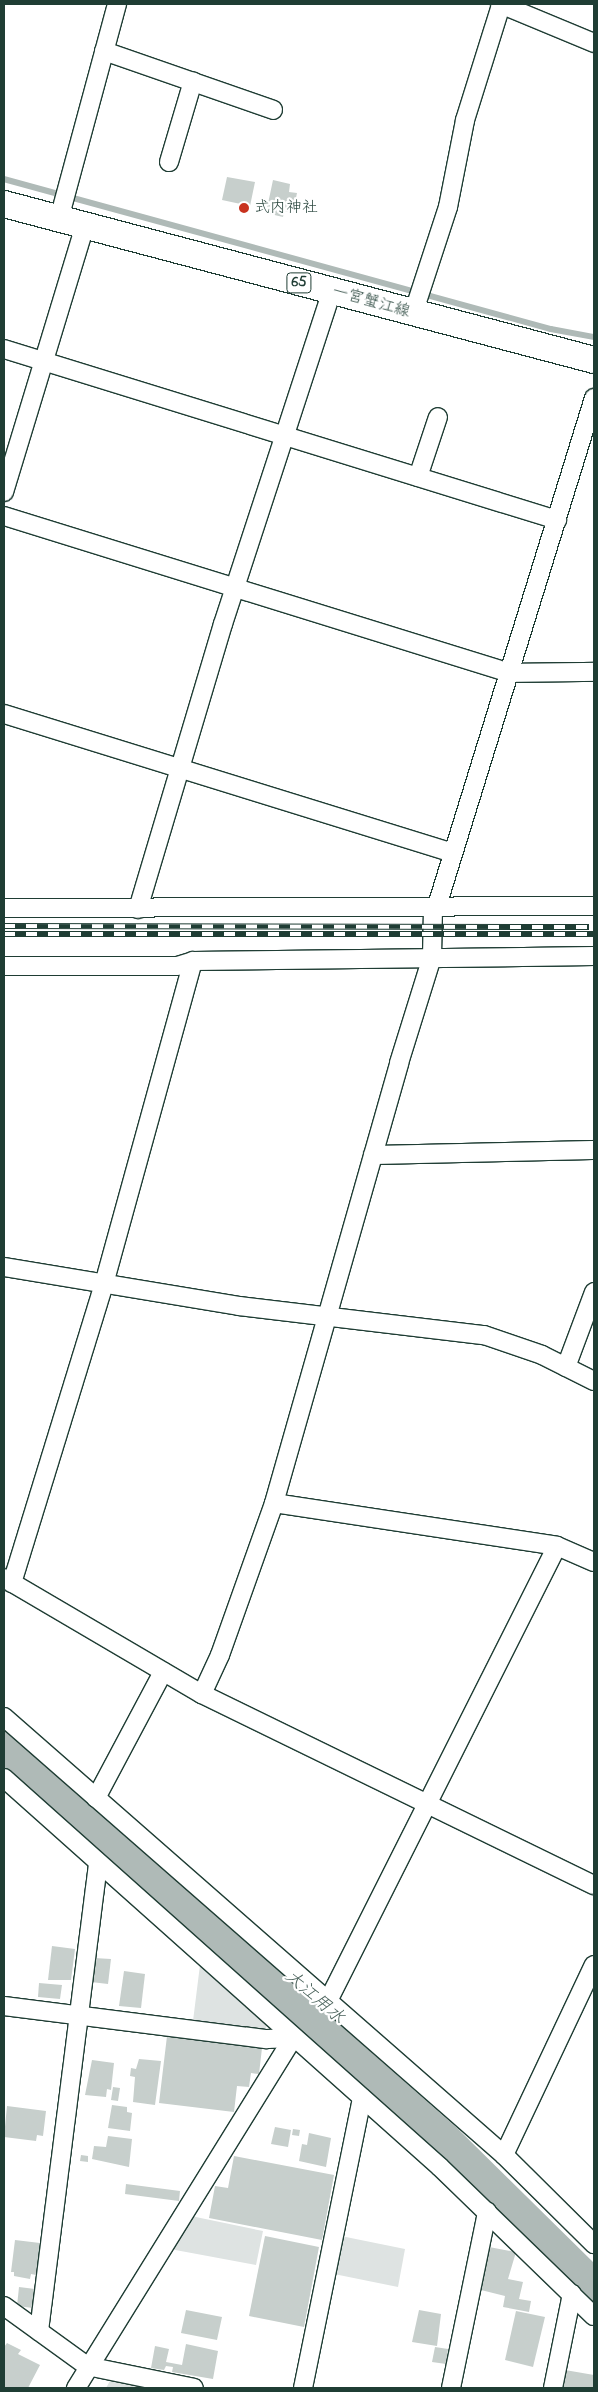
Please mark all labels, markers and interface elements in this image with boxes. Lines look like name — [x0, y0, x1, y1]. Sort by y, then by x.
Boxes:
place label: 式内神社 — [254, 198, 318, 218]
marker: 式内神社 — [238, 202, 250, 214]
road number: 65 — [285, 270, 313, 296]
street label: 一宮蟹江線 — [330, 282, 412, 322]
water label: 大江用水 — [280, 1966, 348, 2030]

